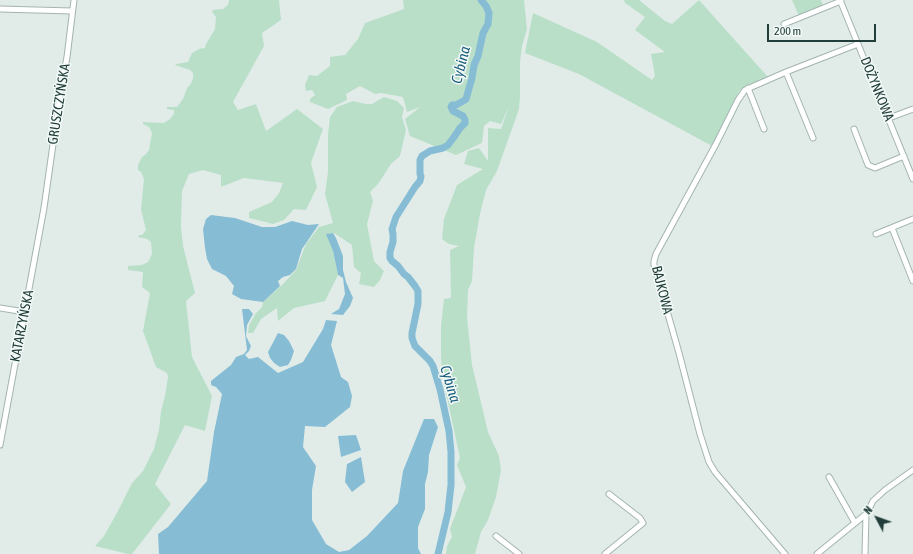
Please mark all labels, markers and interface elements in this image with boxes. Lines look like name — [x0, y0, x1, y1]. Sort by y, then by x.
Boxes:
scale bar — [769, 16, 878, 42]
text: 200 m — [774, 24, 801, 38]
water label: Cybina — [448, 45, 474, 85]
street label: DOŻYNKOWA — [857, 54, 897, 124]
street label: GRUSZCZYŃSKA — [44, 62, 74, 146]
street label: BAJKOWA — [648, 264, 676, 316]
street label: KATARZYŃSKA — [7, 289, 37, 363]
water label: Cybina — [436, 363, 464, 405]
north arrow — [857, 498, 897, 538]
text: N — [861, 504, 875, 517]

